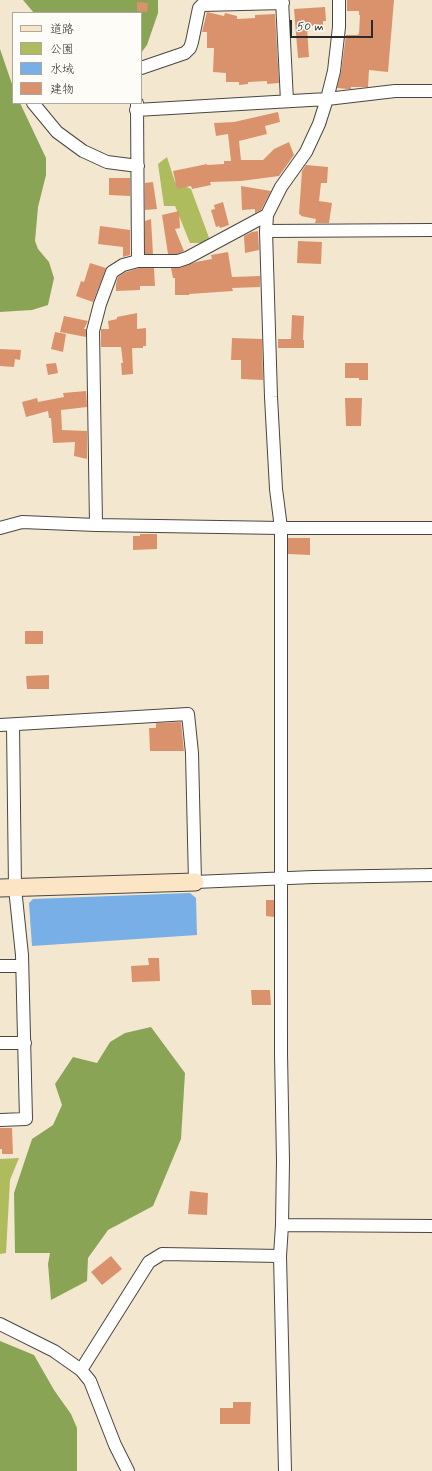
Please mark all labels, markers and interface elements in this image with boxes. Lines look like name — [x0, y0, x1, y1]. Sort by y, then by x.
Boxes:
legend — [12, 12, 142, 104]
scale bar — [292, 12, 375, 38]
text: 50 m — [297, 19, 324, 35]
text: 道路 — [50, 22, 74, 38]
text: 公園 — [50, 42, 74, 58]
text: 水域 — [50, 62, 74, 78]
text: 建物 — [50, 82, 74, 98]

